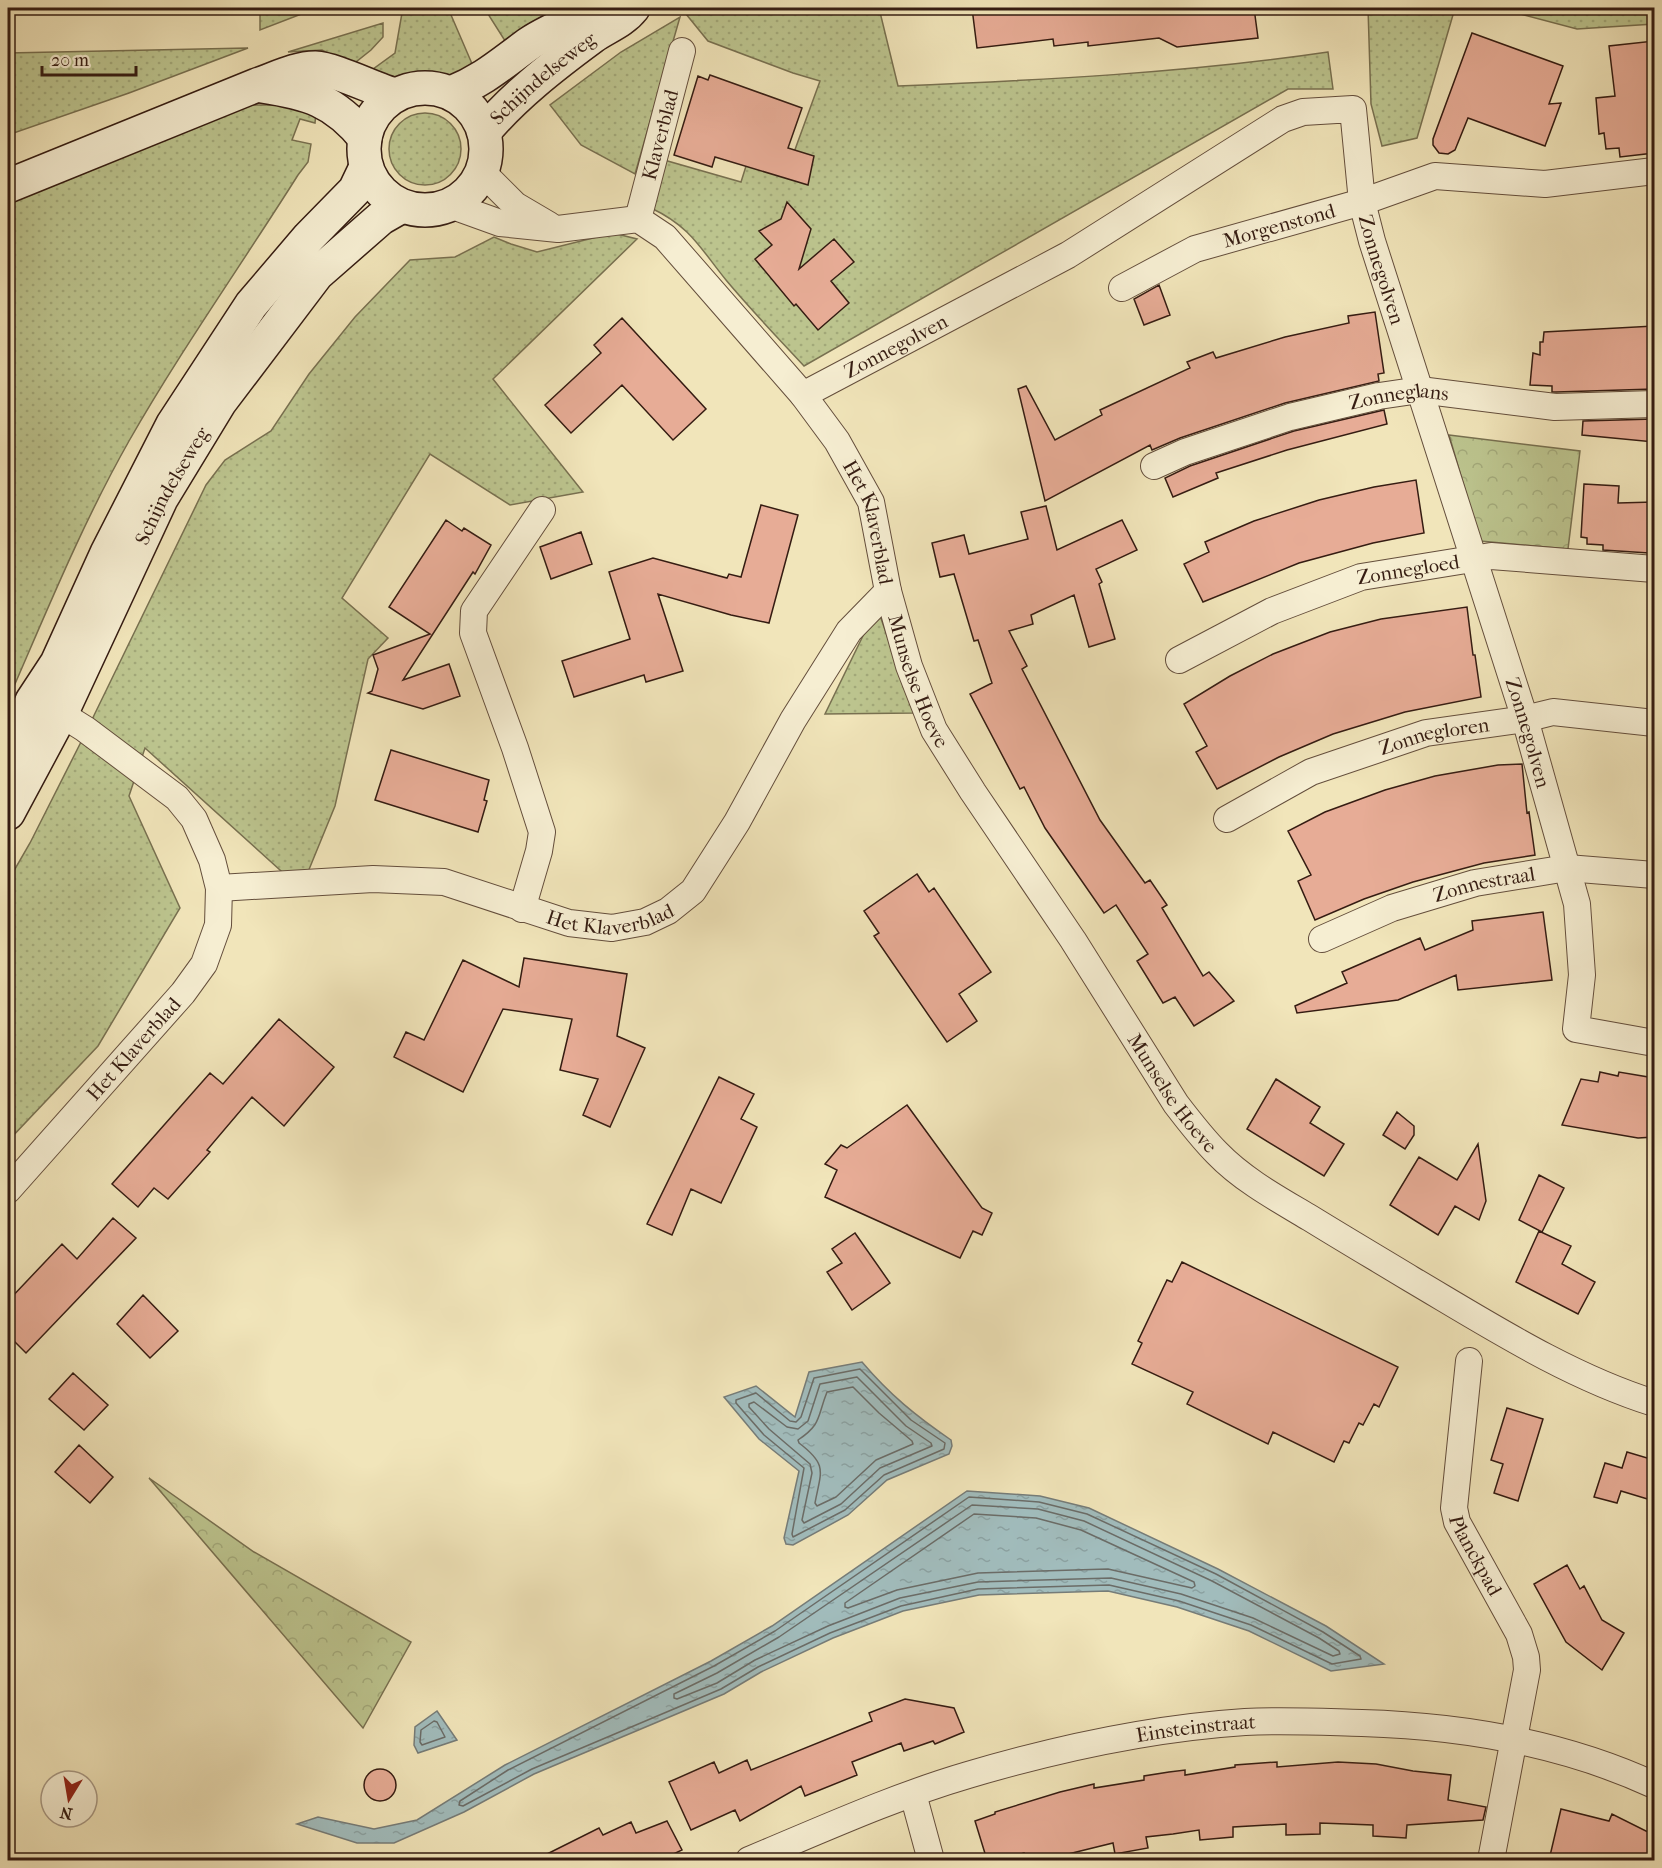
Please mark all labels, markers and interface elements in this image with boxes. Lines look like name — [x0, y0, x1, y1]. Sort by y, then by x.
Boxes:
street label: Schijndelseweg — [485, 27, 601, 129]
scale bar — [42, 39, 136, 77]
text: 20 m — [51, 50, 89, 71]
street label: Klaverblad — [638, 86, 684, 183]
street label: Morgenstond — [1220, 199, 1339, 253]
street label: Zonnegolven — [1354, 212, 1409, 328]
street label: Zonnegolven — [840, 310, 952, 383]
street label: Zonneglans — [1347, 379, 1450, 415]
street label: Schijndelseweg — [130, 423, 214, 549]
street label: Het Klaverblad — [838, 456, 898, 587]
street label: Zonnegloed — [1355, 550, 1462, 590]
street label: Munselse Hoeve — [883, 612, 953, 752]
street label: Zonnegolven — [1501, 675, 1555, 791]
street label: Zonnegloren — [1376, 713, 1491, 760]
street label: Zonnestraal — [1431, 862, 1537, 907]
street label: Het Klaverblad — [544, 899, 678, 940]
street label: Het Klaverblad — [82, 992, 186, 1105]
street label: Munselse Hoeve — [1123, 1029, 1222, 1158]
street label: Planckpad — [1444, 1514, 1507, 1601]
street label: Einsteinstraat — [1134, 1711, 1256, 1747]
north arrow — [39, 1769, 99, 1829]
text: N — [58, 1803, 74, 1824]

